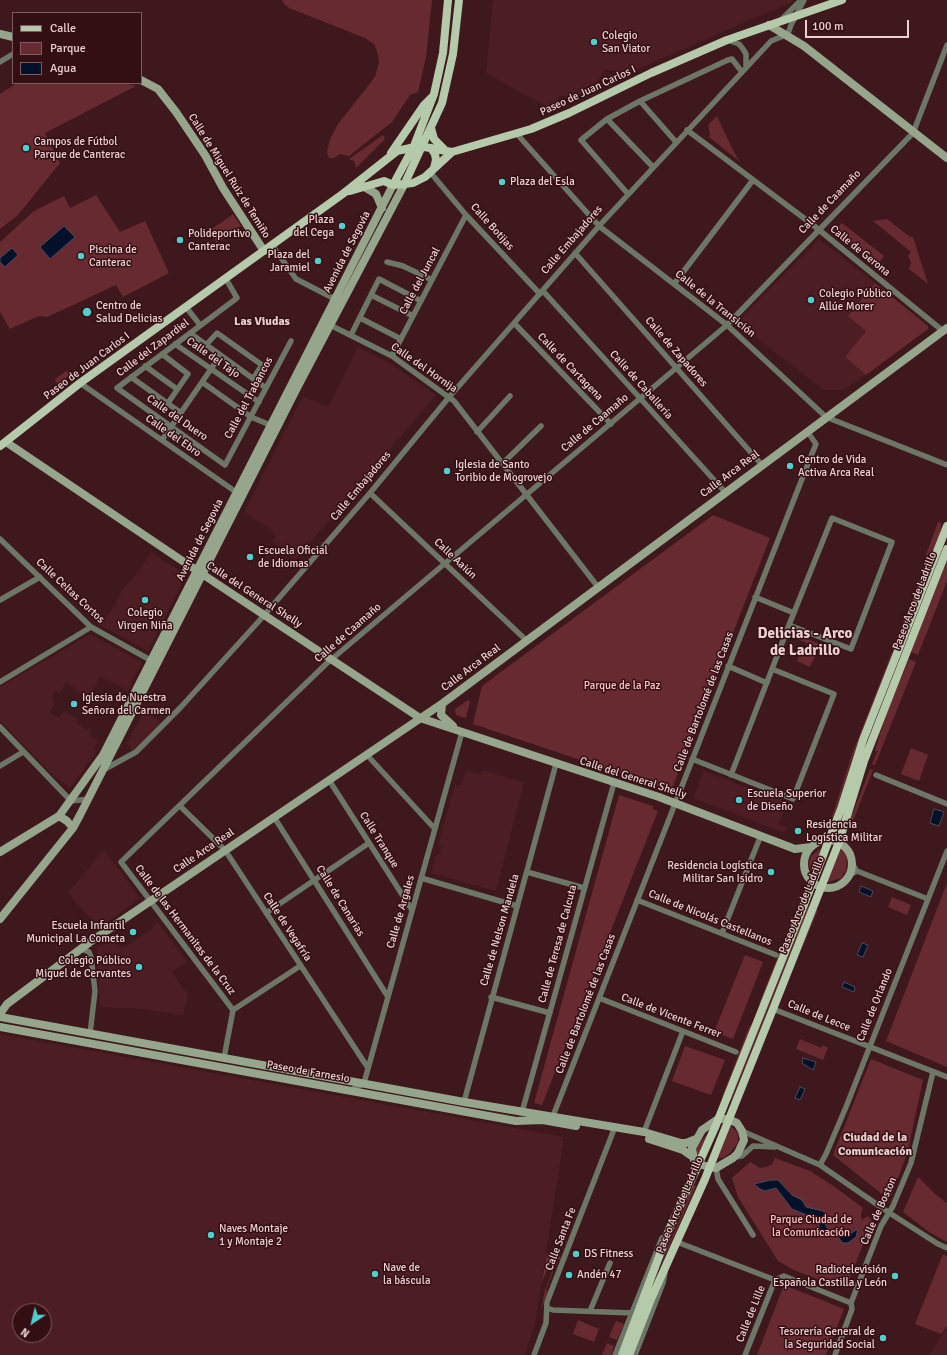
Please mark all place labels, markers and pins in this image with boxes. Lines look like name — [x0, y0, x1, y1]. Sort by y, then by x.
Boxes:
place label: Colegio San Viator — [602, 29, 650, 55]
marker: Colegio San Viator — [589, 37, 599, 47]
place label: Campos de Fútbol Parque de Canterac — [34, 135, 125, 161]
marker: Campos de Fútbol Parque de Canterac — [21, 143, 31, 153]
place label: Plaza del Esla — [510, 175, 575, 189]
marker: Plaza del Esla — [497, 177, 507, 187]
place label: Plaza del Cega — [294, 213, 334, 239]
marker: Plaza del Cega — [337, 221, 347, 231]
place label: Polideportivo Canterac — [188, 227, 250, 253]
marker: Polideportivo Canterac — [175, 235, 185, 245]
place label: Piscina de Canterac — [89, 243, 137, 269]
place label: Plaza del Jaramiel — [267, 248, 310, 274]
marker: Piscina de Canterac — [76, 251, 86, 261]
marker: Plaza del Jaramiel — [313, 256, 323, 266]
place label: Colegio Público Allúe Morer — [819, 287, 892, 313]
marker: Colegio Público Allúe Morer — [806, 295, 816, 305]
place label: Centro de Salud Delicias — [96, 299, 163, 325]
marker: Centro de Salud Delicias — [81, 306, 93, 318]
place label: Centro de Vida Activa Arca Real — [798, 453, 874, 479]
place label: Iglesia de Santo Toribio de Mogrovejo — [455, 458, 552, 484]
marker: Centro de Vida Activa Arca Real — [785, 461, 795, 471]
marker: Iglesia de Santo Toribio de Mogrovejo — [442, 466, 452, 476]
place label: Escuela Oficial de Idiomas — [258, 544, 328, 570]
marker: Escuela Oficial de Idiomas — [245, 552, 255, 562]
marker: Colegio Virgen Niña — [140, 595, 150, 605]
place label: Colegio Virgen Niña — [117, 606, 173, 632]
place label: Iglesia de Nuestra Señora del Carmen — [82, 691, 171, 717]
marker: Iglesia de Nuestra Señora del Carmen — [69, 699, 79, 709]
place label: Escuela Superior de Diseño — [747, 787, 826, 813]
marker: Escuela Superior de Diseño — [734, 795, 744, 805]
place label: Residencia Logística Militar — [806, 818, 882, 844]
marker: Residencia Logística Militar — [793, 826, 803, 836]
place label: Residencia Logística Militar San Isidro — [667, 859, 763, 885]
marker: Residencia Logística Militar San Isidro — [766, 867, 776, 877]
place label: Escuela Infantil Municipal La Cometa — [26, 919, 125, 945]
marker: Escuela Infantil Municipal La Cometa — [128, 927, 138, 937]
place label: Colegio Público Miguel de Cervantes — [35, 954, 131, 980]
marker: Colegio Público Miguel de Cervantes — [134, 962, 144, 972]
place label: Naves Montaje 1 y Montaje 2 — [219, 1222, 288, 1248]
marker: Naves Montaje 1 y Montaje 2 — [206, 1230, 216, 1240]
place label: DS Fitness — [584, 1247, 633, 1261]
marker: DS Fitness — [571, 1249, 581, 1259]
place label: Nave de la báscula — [383, 1261, 430, 1287]
place label: Radiotelevisión Española Castilla y León — [773, 1263, 887, 1289]
place label: Andén 47 — [577, 1268, 621, 1282]
marker: Nave de la báscula — [370, 1269, 380, 1279]
marker: Andén 47 — [564, 1270, 574, 1280]
marker: Radiotelevisión Española Castilla y León — [890, 1271, 900, 1281]
place label: Tesorería General de la Seguridad Social — [779, 1325, 875, 1351]
marker: Tesorería General de la Seguridad Social — [878, 1333, 888, 1343]

